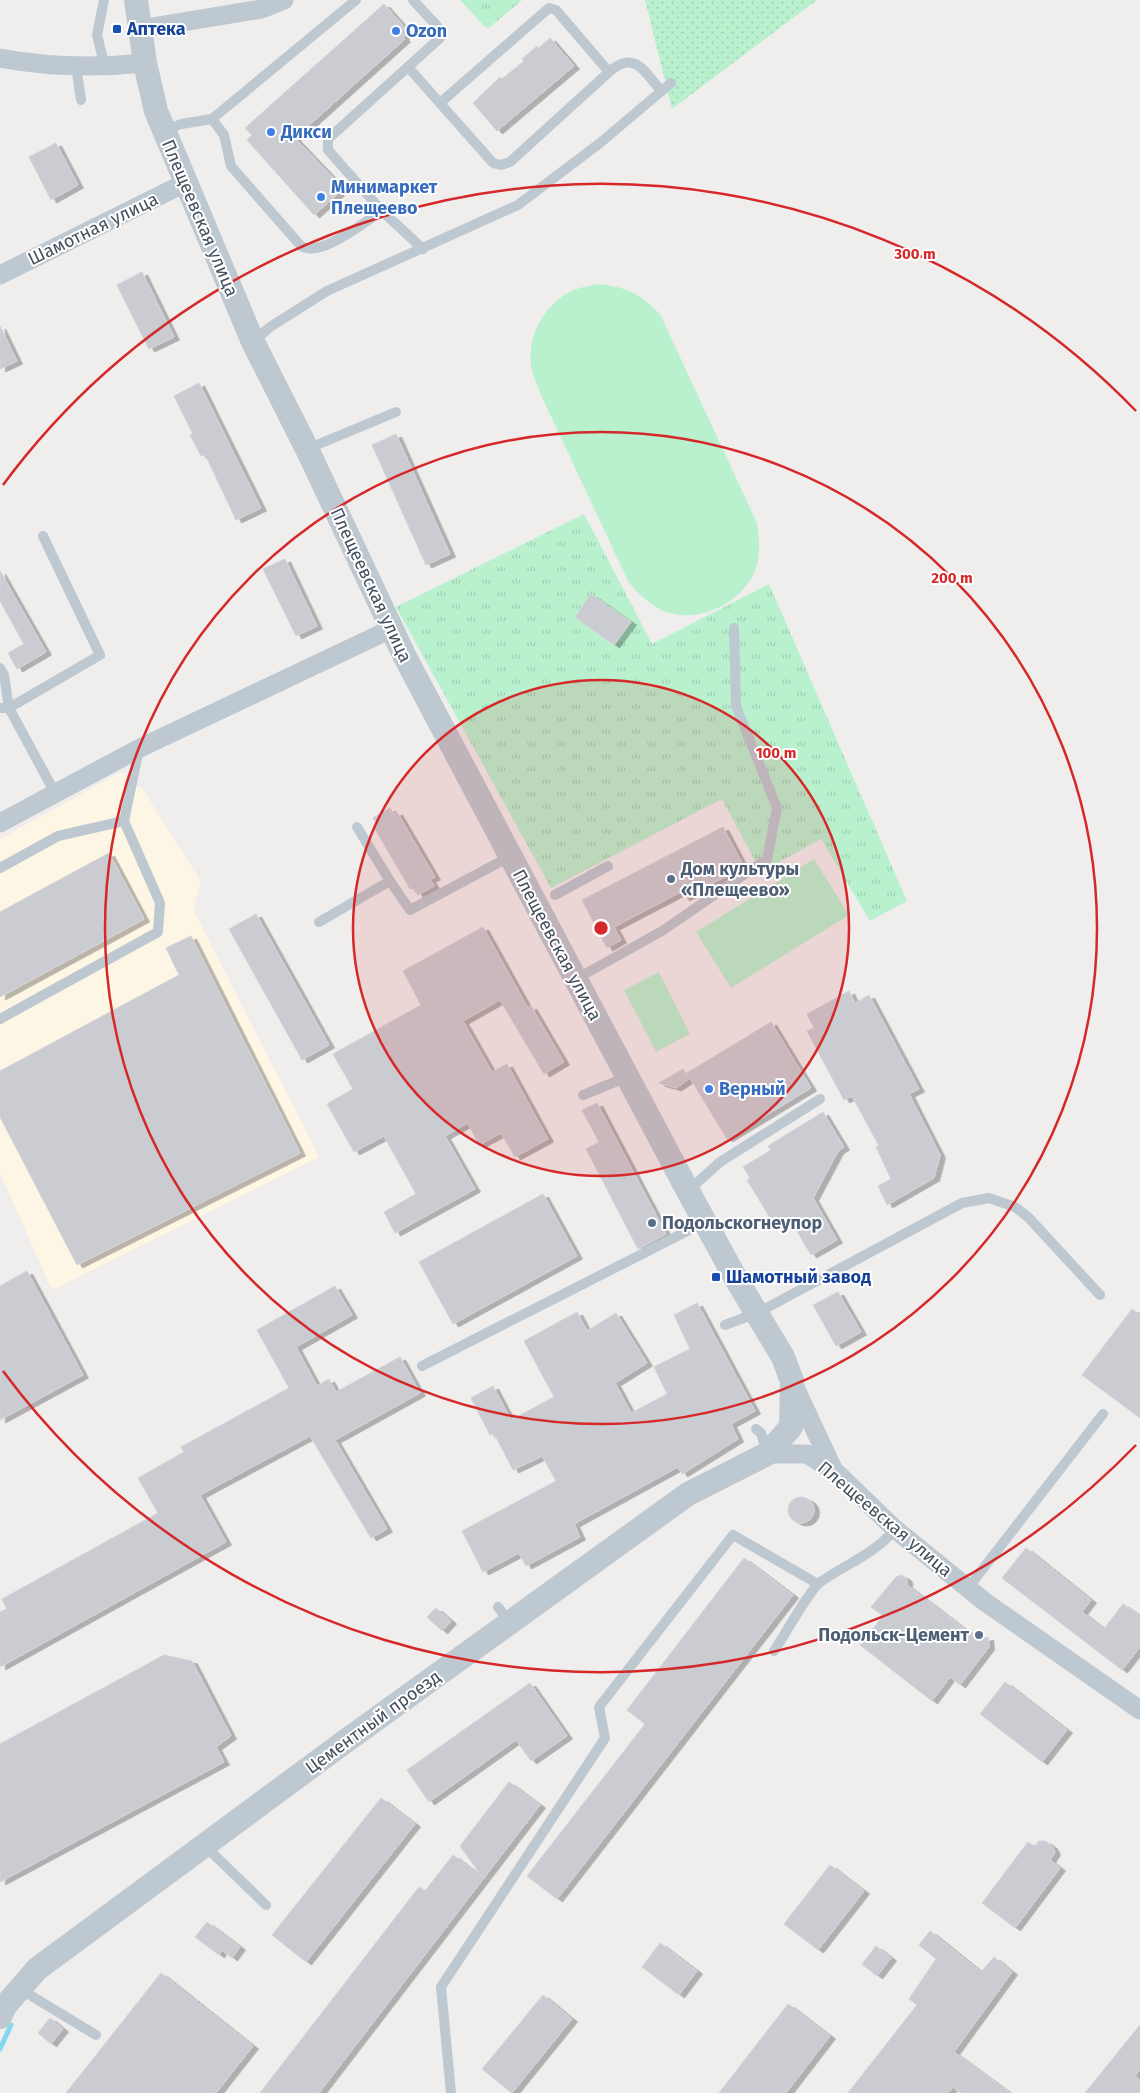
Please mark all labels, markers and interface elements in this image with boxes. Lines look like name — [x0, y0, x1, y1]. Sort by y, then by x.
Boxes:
place label: Аптека — [126, 18, 186, 40]
place label: Ozon — [406, 20, 447, 42]
marker: Аптека — [111, 23, 123, 35]
marker: Ozon — [390, 25, 402, 37]
place label: Дикси — [280, 121, 332, 143]
marker: Дикси — [265, 126, 277, 138]
street label: Плещеевская улица — [157, 136, 243, 300]
place label: Минимаркет Плещеево — [331, 176, 438, 219]
street label: Шамотная улица — [24, 188, 162, 270]
marker: Минимаркет Плещеево — [315, 191, 327, 203]
text: 300 m — [893, 245, 936, 263]
street label: Плещеевская улица — [325, 504, 417, 666]
text: 200 m — [931, 569, 973, 587]
text: 100 m — [756, 744, 796, 762]
place label: Дом культуры «Плещеево» — [680, 858, 799, 901]
street label: Плещеевская улица — [508, 865, 606, 1025]
marker: Дом культуры «Плещеево» — [665, 873, 677, 885]
centre of rings — [592, 919, 610, 937]
place label: Верный — [719, 1078, 786, 1100]
marker: Верный — [703, 1083, 715, 1095]
place label: Подольскогнеупор — [662, 1212, 822, 1234]
marker: Подольскогнеупор — [646, 1217, 658, 1229]
place label: Шамотный завод — [726, 1266, 871, 1288]
marker: Шамотный завод — [710, 1271, 722, 1283]
street label: Плещеевская улица — [813, 1456, 957, 1582]
place label: Подольск-Цемент — [818, 1624, 970, 1646]
marker: Подольск-Цемент — [973, 1629, 985, 1641]
street label: Цементный проезд — [301, 1665, 445, 1779]

